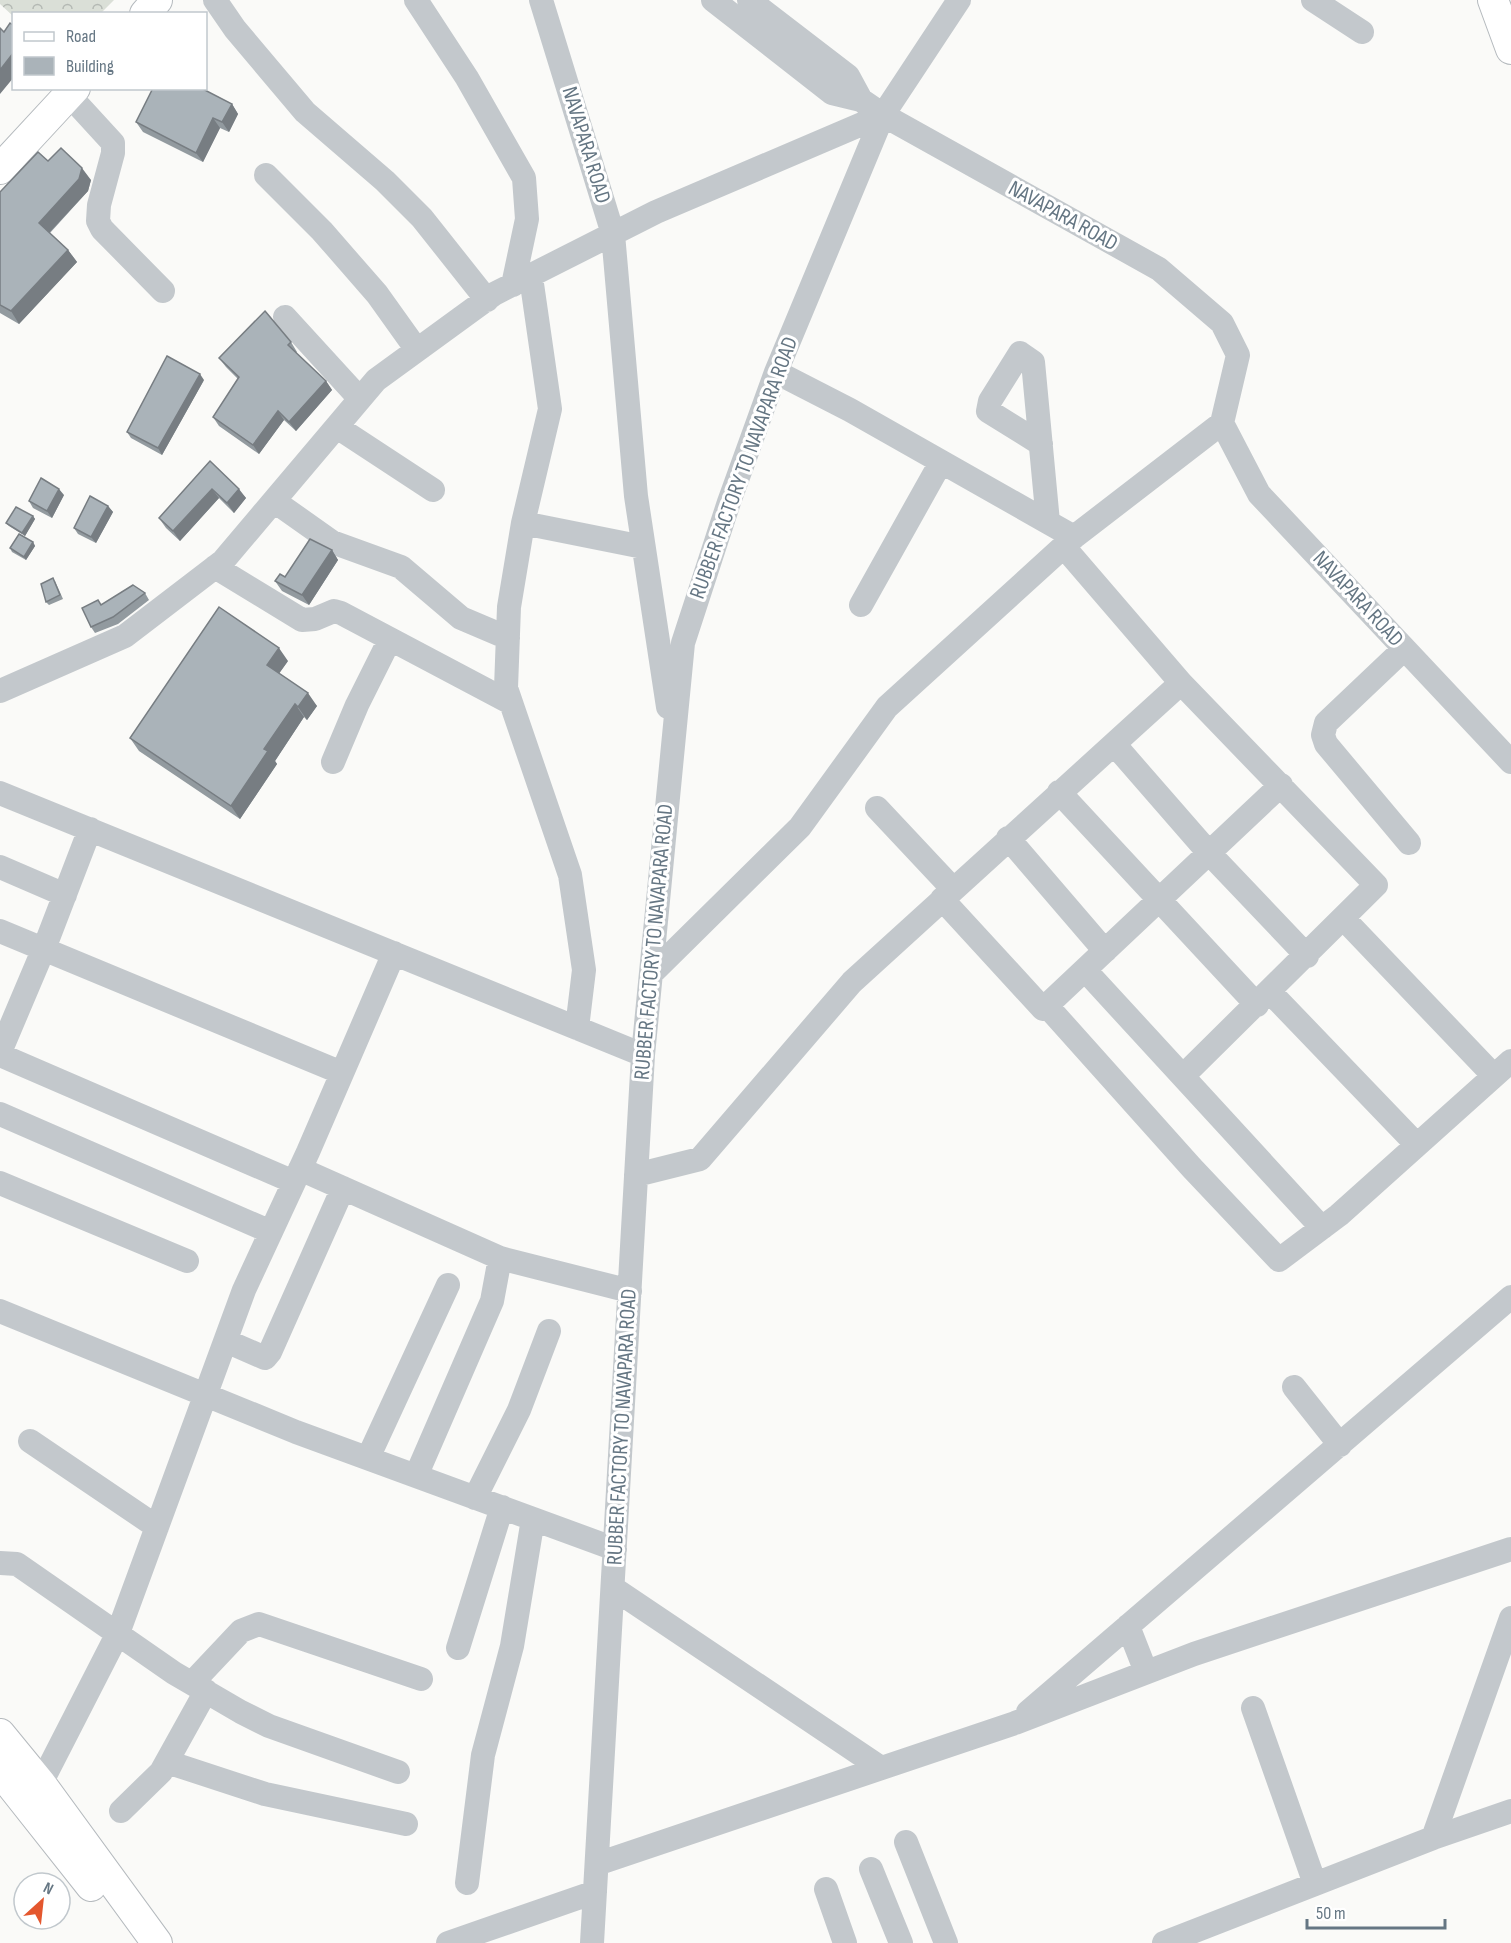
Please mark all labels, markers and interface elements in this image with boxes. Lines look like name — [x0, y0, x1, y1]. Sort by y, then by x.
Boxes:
legend — [12, 12, 207, 90]
text: Road — [66, 26, 96, 47]
text: Building — [66, 56, 114, 77]
street label: NAVAPARA ROAD — [555, 83, 617, 207]
street label: NAVAPARA ROAD — [1004, 175, 1122, 257]
street label: RUBBER FACTORY TO NAVAPARA ROAD — [684, 333, 804, 603]
street label: NAVAPARA ROAD — [1307, 546, 1409, 652]
street label: RUBBER FACTORY TO NAVAPARA ROAD — [628, 803, 680, 1081]
street label: RUBBER FACTORY TO NAVAPARA ROAD — [601, 1288, 643, 1566]
north arrow — [12, 1871, 72, 1931]
text: N — [40, 1879, 56, 1899]
scale bar — [1307, 1892, 1445, 1930]
text: 50 m — [1316, 1903, 1346, 1924]

